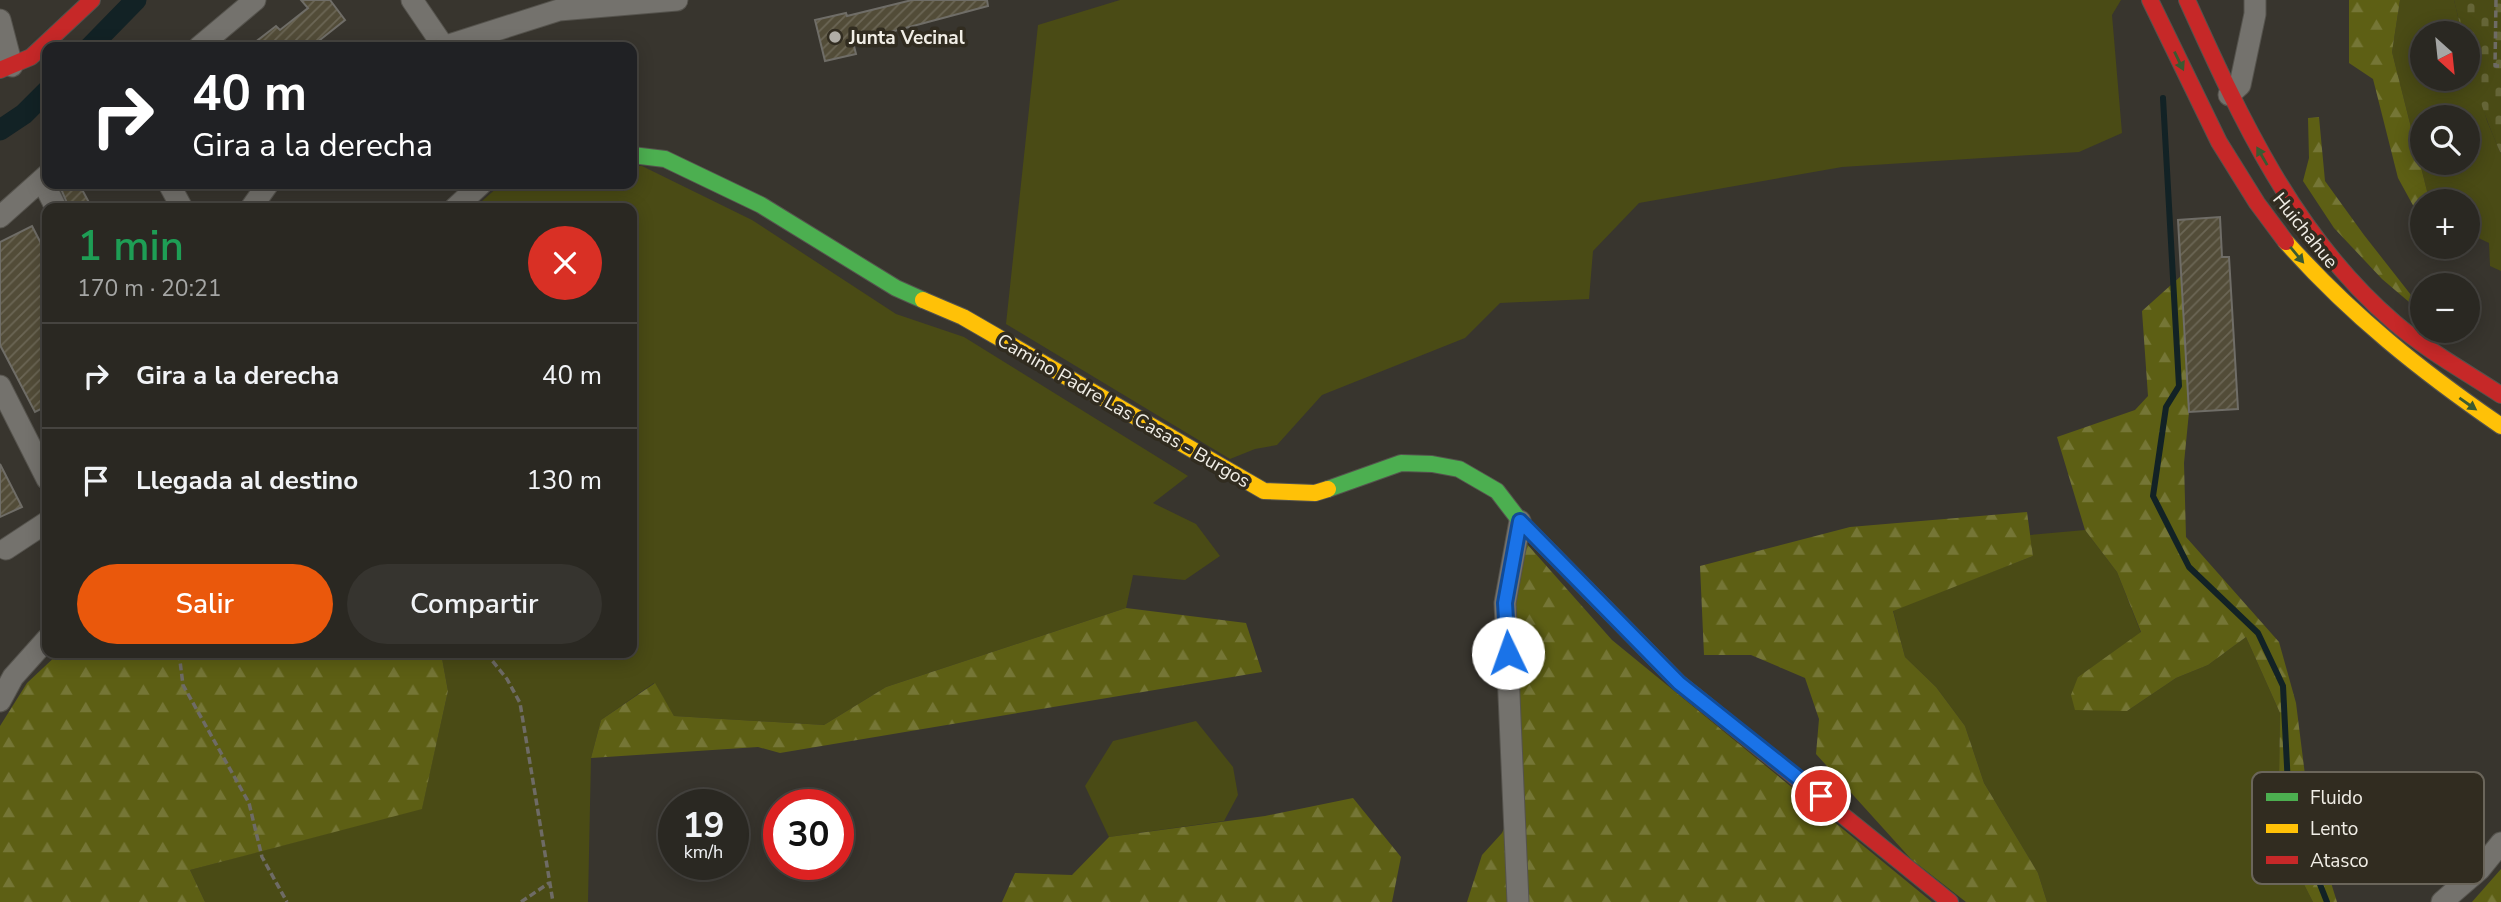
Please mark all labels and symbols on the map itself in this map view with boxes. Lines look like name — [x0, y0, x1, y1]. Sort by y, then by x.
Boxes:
north arrow — [2410, 21, 2480, 91]
place label: Junta Vecinal — [848, 25, 965, 51]
marker: Junta Vecinal — [827, 29, 843, 45]
one-way arrow — [2174, 51, 2185, 71]
one-way arrow — [2256, 146, 2268, 166]
street label: Huichahue — [2267, 187, 2344, 274]
one-way arrow — [2289, 246, 2305, 264]
street label: Camino Padre Las Casas - Burgos — [992, 328, 1255, 494]
one-way arrow — [2459, 397, 2477, 411]
position arrow — [1471, 616, 1545, 690]
pin — [1791, 766, 1851, 826]
legend — [2252, 772, 2484, 884]
text: Fluido — [2310, 785, 2363, 811]
speed limit sign: 30 — [763, 789, 854, 880]
text: Lento — [2310, 816, 2358, 842]
text: Atasco — [2310, 848, 2369, 874]

